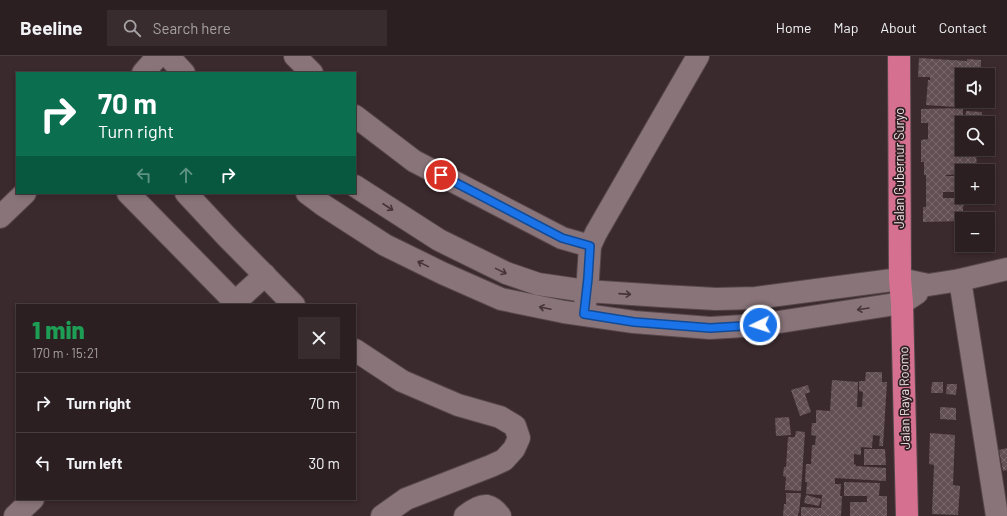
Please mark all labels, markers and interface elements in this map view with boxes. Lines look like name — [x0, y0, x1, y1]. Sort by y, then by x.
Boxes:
search box — [107, 10, 387, 46]
text: Beeline — [20, 16, 83, 39]
icon: search — [121, 17, 143, 39]
text: Search here — [153, 19, 231, 37]
text: Home — [776, 19, 812, 36]
text: Map — [834, 19, 858, 36]
text: About — [880, 19, 917, 36]
text: Contact — [939, 19, 987, 36]
map controls — [955, 68, 995, 252]
button: sound — [955, 68, 995, 108]
text: 70 m — [98, 86, 157, 120]
icon: right — [32, 88, 84, 140]
street label: Jalan Gubernur Suryo — [891, 108, 907, 228]
button: search — [955, 116, 995, 156]
text: Turn right — [98, 120, 174, 142]
pin — [424, 158, 458, 192]
icon: left — [133, 164, 155, 186]
icon: ahead — [175, 164, 197, 186]
icon: right — [217, 164, 239, 186]
icon: arrive — [430, 164, 452, 186]
button: + — [955, 164, 995, 204]
one-way arrow — [382, 203, 393, 211]
button: − — [955, 212, 995, 252]
one-way arrow — [418, 260, 430, 267]
one-way arrow — [495, 268, 507, 275]
one-way arrow — [618, 290, 631, 297]
one-way arrow — [539, 304, 552, 312]
position arrow — [739, 304, 781, 346]
one-way arrow — [857, 305, 870, 313]
text: 1 min — [32, 315, 85, 344]
button: close — [298, 317, 340, 359]
text: 170 m · 15:21 — [32, 345, 98, 361]
street label: Jalan Raya Roomo — [895, 346, 913, 450]
icon: right — [32, 392, 54, 414]
text: Turn right — [66, 394, 131, 412]
text: 70 m — [309, 394, 340, 412]
icon: left — [32, 452, 54, 474]
text: Turn left — [66, 454, 122, 472]
text: 30 m — [308, 454, 340, 472]

